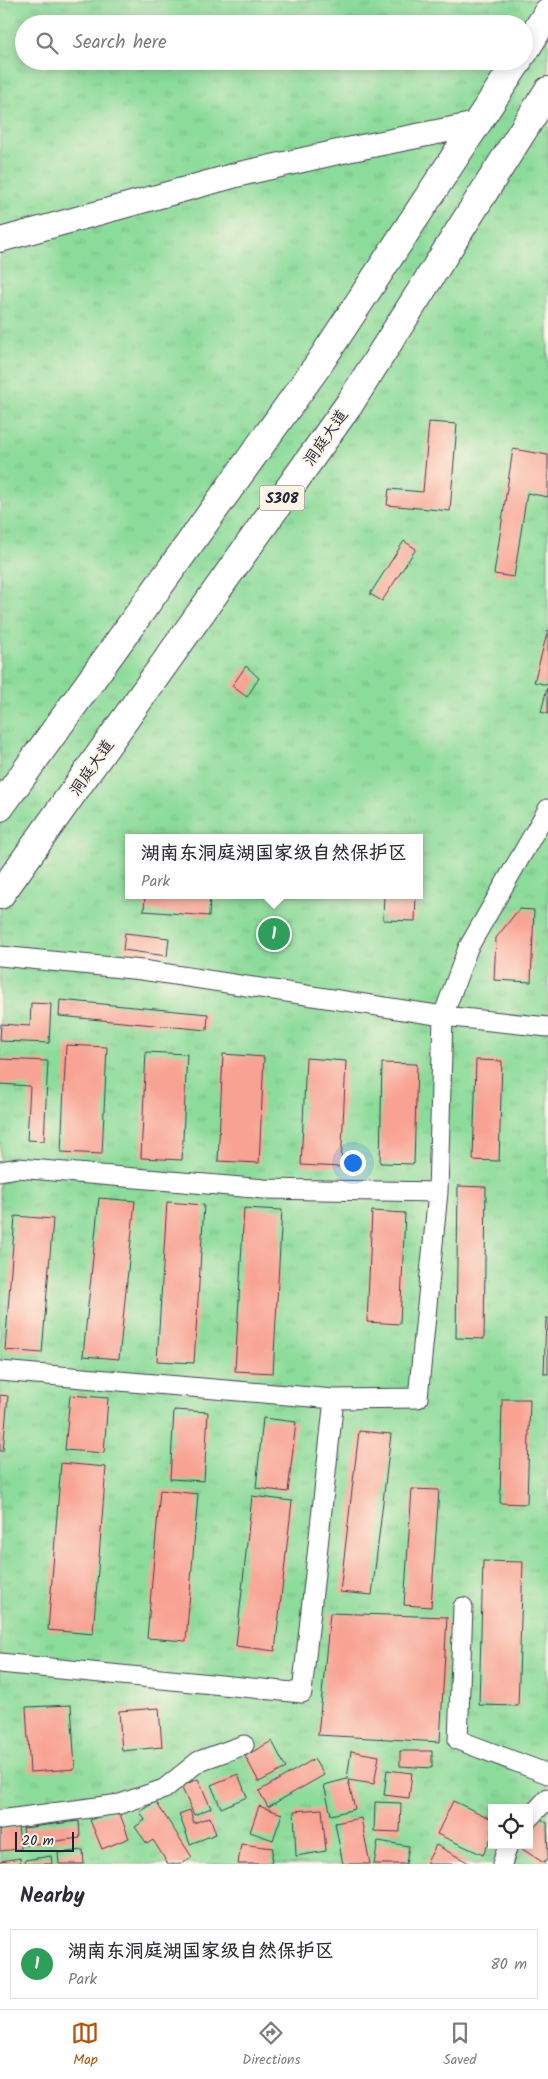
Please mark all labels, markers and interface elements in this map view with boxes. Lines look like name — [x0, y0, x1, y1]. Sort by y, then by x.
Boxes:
search box — [15, 15, 533, 70]
text: Search here — [73, 28, 167, 58]
icon: search — [33, 29, 61, 57]
street label: 洞庭大道 — [298, 404, 355, 471]
road number: S308 — [260, 486, 304, 510]
street label: 洞庭大道 — [64, 734, 121, 801]
popup — [125, 834, 423, 899]
text: 湖南东洞庭湖国家级自然保护区 — [141, 839, 407, 869]
text: Park — [141, 869, 170, 894]
pin: 1 — [258, 915, 290, 953]
your location — [340, 1150, 366, 1176]
map controls — [488, 1804, 533, 1849]
button: locate — [488, 1804, 533, 1849]
scale bar — [15, 1829, 74, 1852]
text: 20 m — [22, 1830, 54, 1852]
text: Nearby — [20, 1880, 85, 1913]
text: 湖南东洞庭湖国家级自然保护区 — [68, 1937, 334, 1967]
text: 1 — [35, 1952, 39, 1977]
text: 80 m — [490, 1952, 527, 1977]
text: Park — [68, 1967, 97, 1992]
tab: Map — [71, 2019, 99, 2071]
tab: Directions — [242, 2019, 300, 2071]
tab: Saved — [443, 2019, 477, 2071]

